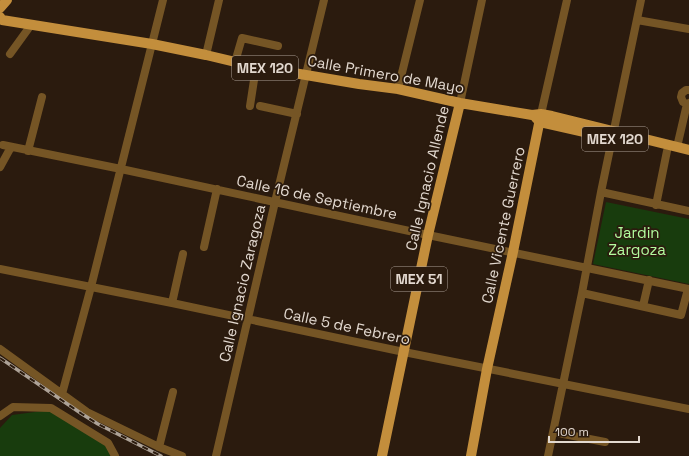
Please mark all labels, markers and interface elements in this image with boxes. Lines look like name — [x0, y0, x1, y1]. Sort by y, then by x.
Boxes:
street label: Calle Primero de Mayo — [306, 51, 466, 97]
road number: MEX 120 — [232, 56, 298, 80]
street label: Calle Ignacio Allende — [401, 104, 453, 252]
road number: MEX 120 — [582, 127, 648, 151]
street label: Calle Vicente Guerrero — [477, 145, 529, 305]
street label: Calle 16 de Septiembre — [235, 171, 399, 223]
street label: Calle Ignacio Zaragoza — [215, 202, 269, 364]
park label: Jardin Zargoza — [608, 223, 666, 259]
road number: MEX 51 — [391, 267, 447, 291]
street label: Calle 5 de Febrero — [282, 303, 412, 349]
scale bar — [549, 418, 639, 444]
text: 100 m — [555, 424, 589, 440]

